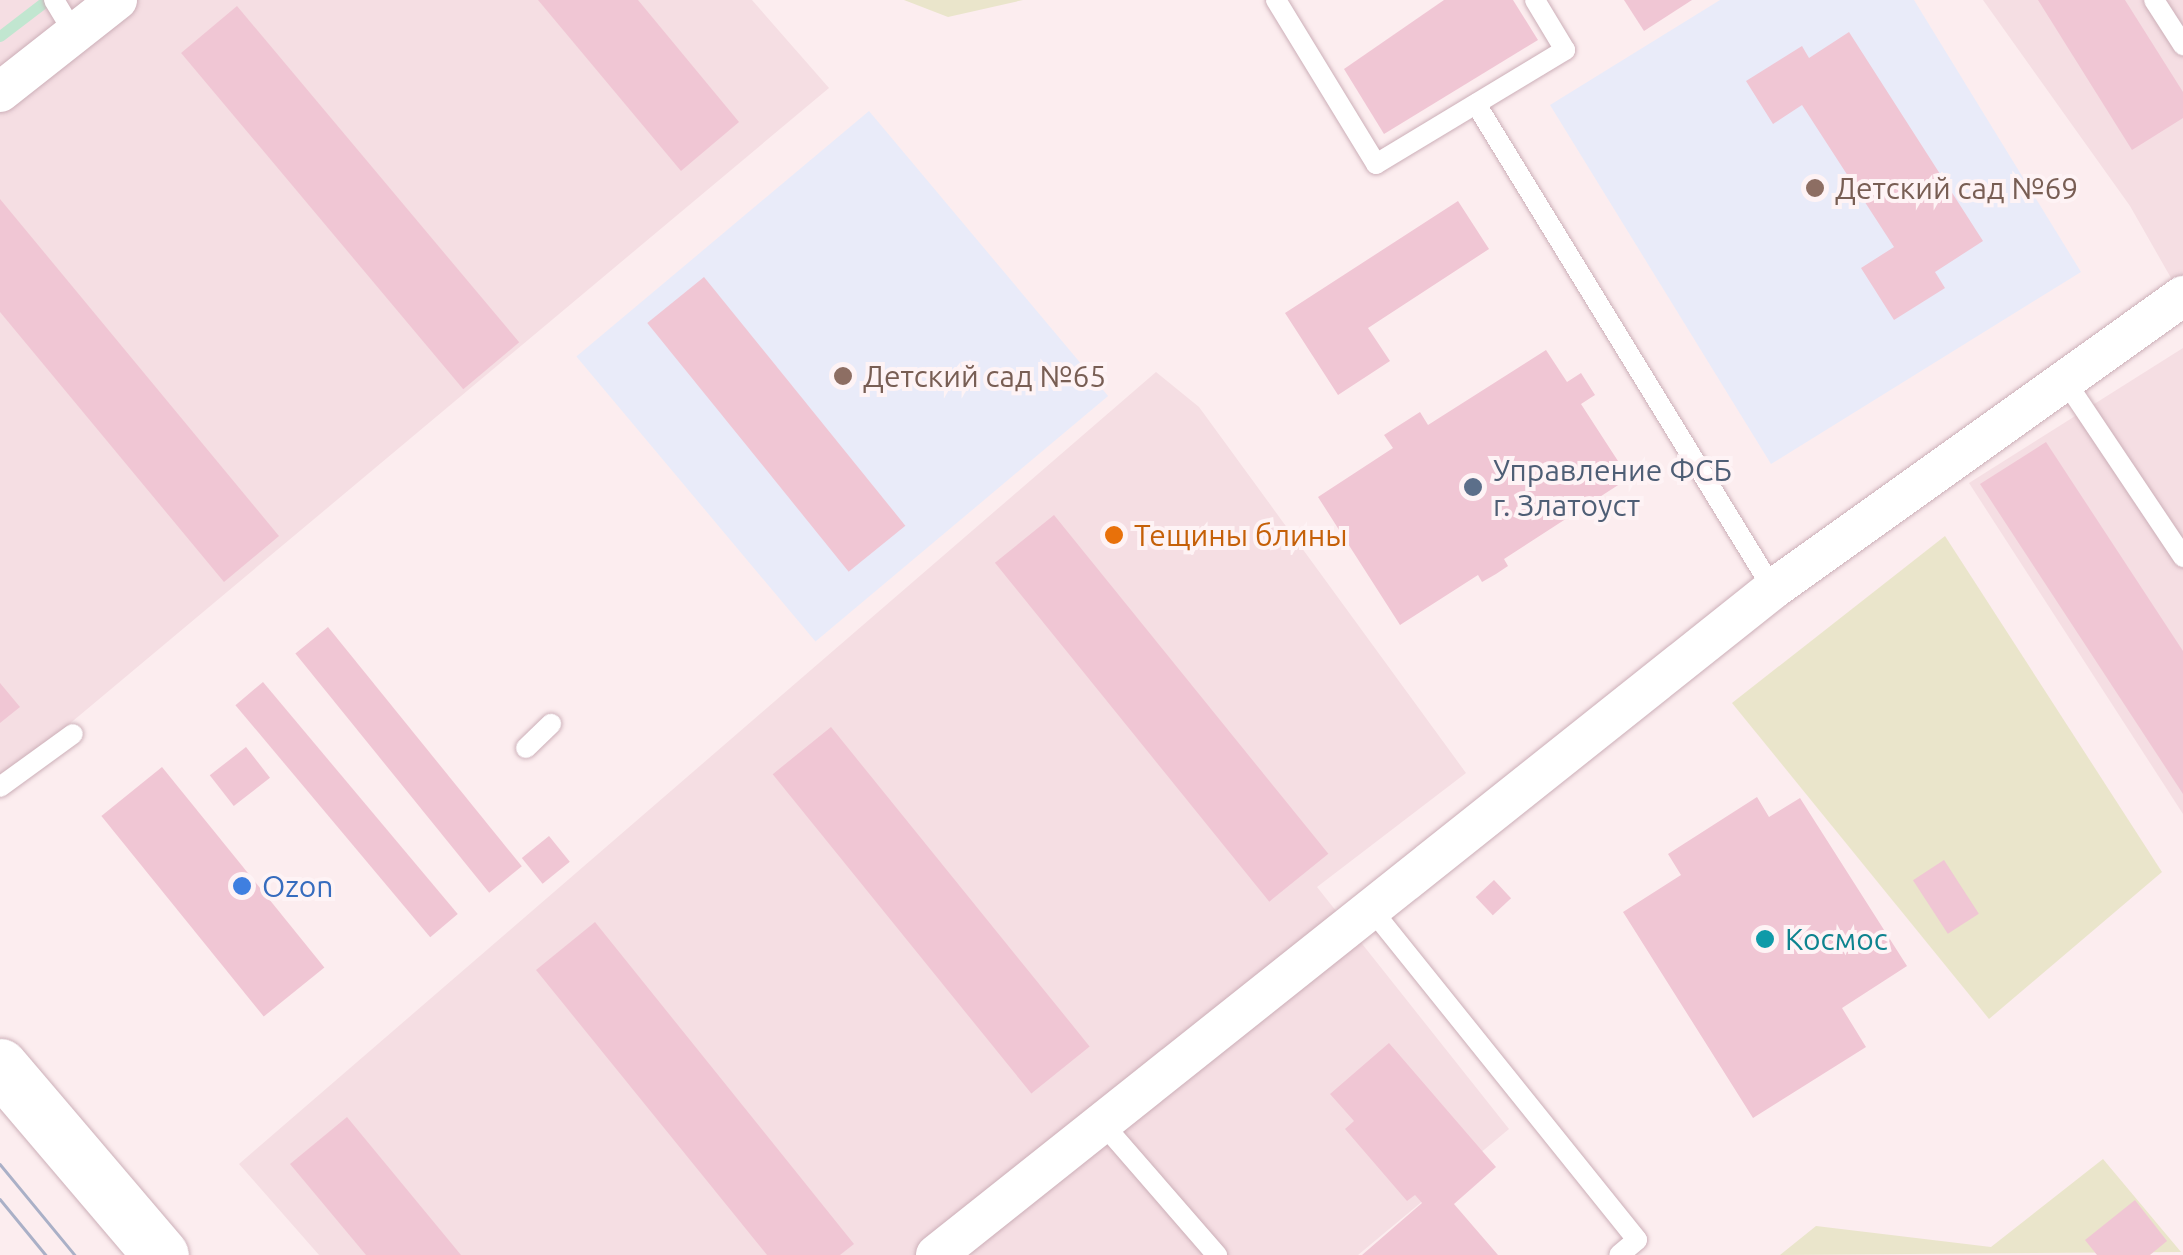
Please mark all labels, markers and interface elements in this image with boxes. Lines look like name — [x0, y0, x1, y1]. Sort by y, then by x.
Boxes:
place label: Детский сад №69 — [1835, 170, 2078, 206]
marker: Детский сад №69 — [1804, 177, 1826, 199]
place label: Детский сад №65 — [863, 358, 1106, 394]
marker: Детский сад №65 — [832, 365, 854, 387]
place label: Управление ФСБ г. Златоуст — [1493, 452, 1732, 522]
marker: Управление ФСБ г. Златоуст — [1462, 476, 1484, 498]
place label: Тещины блины — [1134, 517, 1348, 553]
marker: Тещины блины — [1103, 524, 1125, 546]
place label: Ozon — [262, 868, 333, 904]
marker: Ozon — [231, 875, 253, 897]
place label: Космос — [1785, 921, 1888, 957]
marker: Космос — [1754, 928, 1776, 950]

